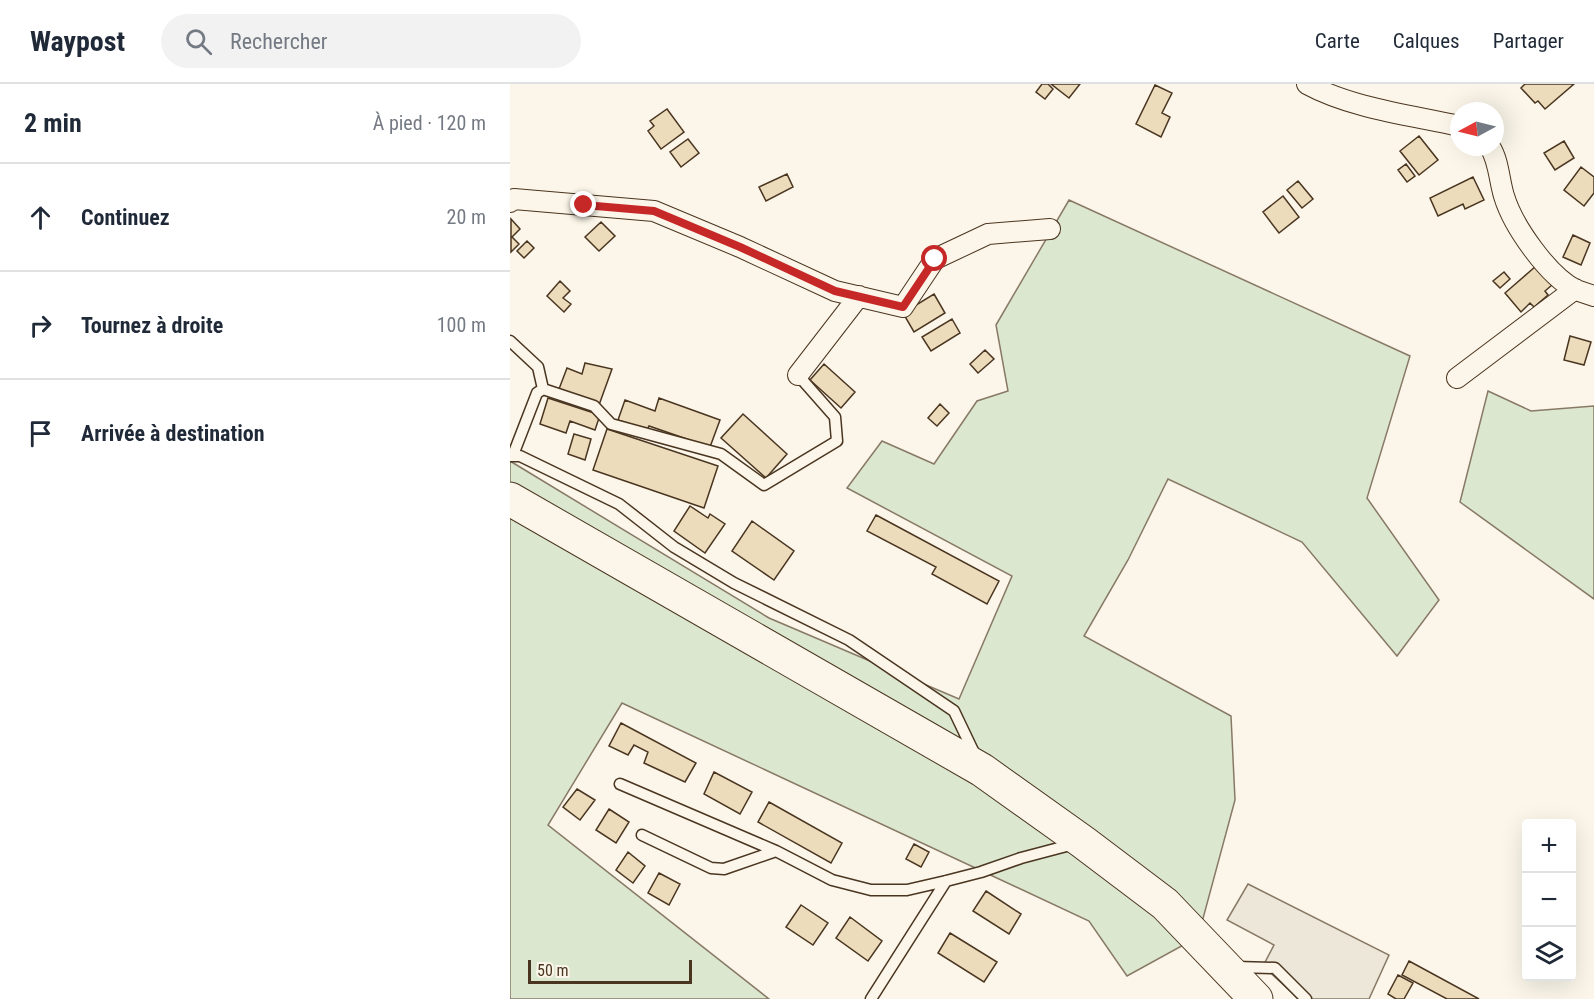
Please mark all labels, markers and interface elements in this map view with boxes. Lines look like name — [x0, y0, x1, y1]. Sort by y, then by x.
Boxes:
search box — [161, 14, 581, 68]
text: Waypost — [30, 25, 125, 58]
icon: search — [182, 25, 215, 58]
text: Rechercher — [230, 29, 327, 54]
text: Carte — [1315, 29, 1360, 53]
text: Calques — [1393, 29, 1460, 53]
text: Partager — [1493, 29, 1564, 53]
north arrow — [1450, 102, 1504, 156]
text: 2 min — [24, 108, 82, 138]
text: À pied · 120 m — [373, 111, 486, 135]
route end — [570, 191, 596, 217]
icon: ahead — [24, 201, 57, 234]
text: Continuez — [81, 205, 170, 230]
text: 20 m — [447, 205, 486, 229]
route start — [921, 245, 947, 271]
icon: right — [24, 309, 57, 342]
text: Tournez à droite — [81, 313, 223, 338]
text: 100 m — [437, 313, 486, 337]
icon: arrive — [24, 417, 57, 450]
text: Arrivée à destination — [81, 421, 265, 446]
map controls — [1522, 819, 1576, 981]
button: + — [1522, 819, 1576, 873]
button: − — [1522, 873, 1576, 927]
button: layers — [1522, 927, 1576, 981]
scale bar — [528, 957, 692, 984]
text: 50 m — [537, 961, 569, 980]

